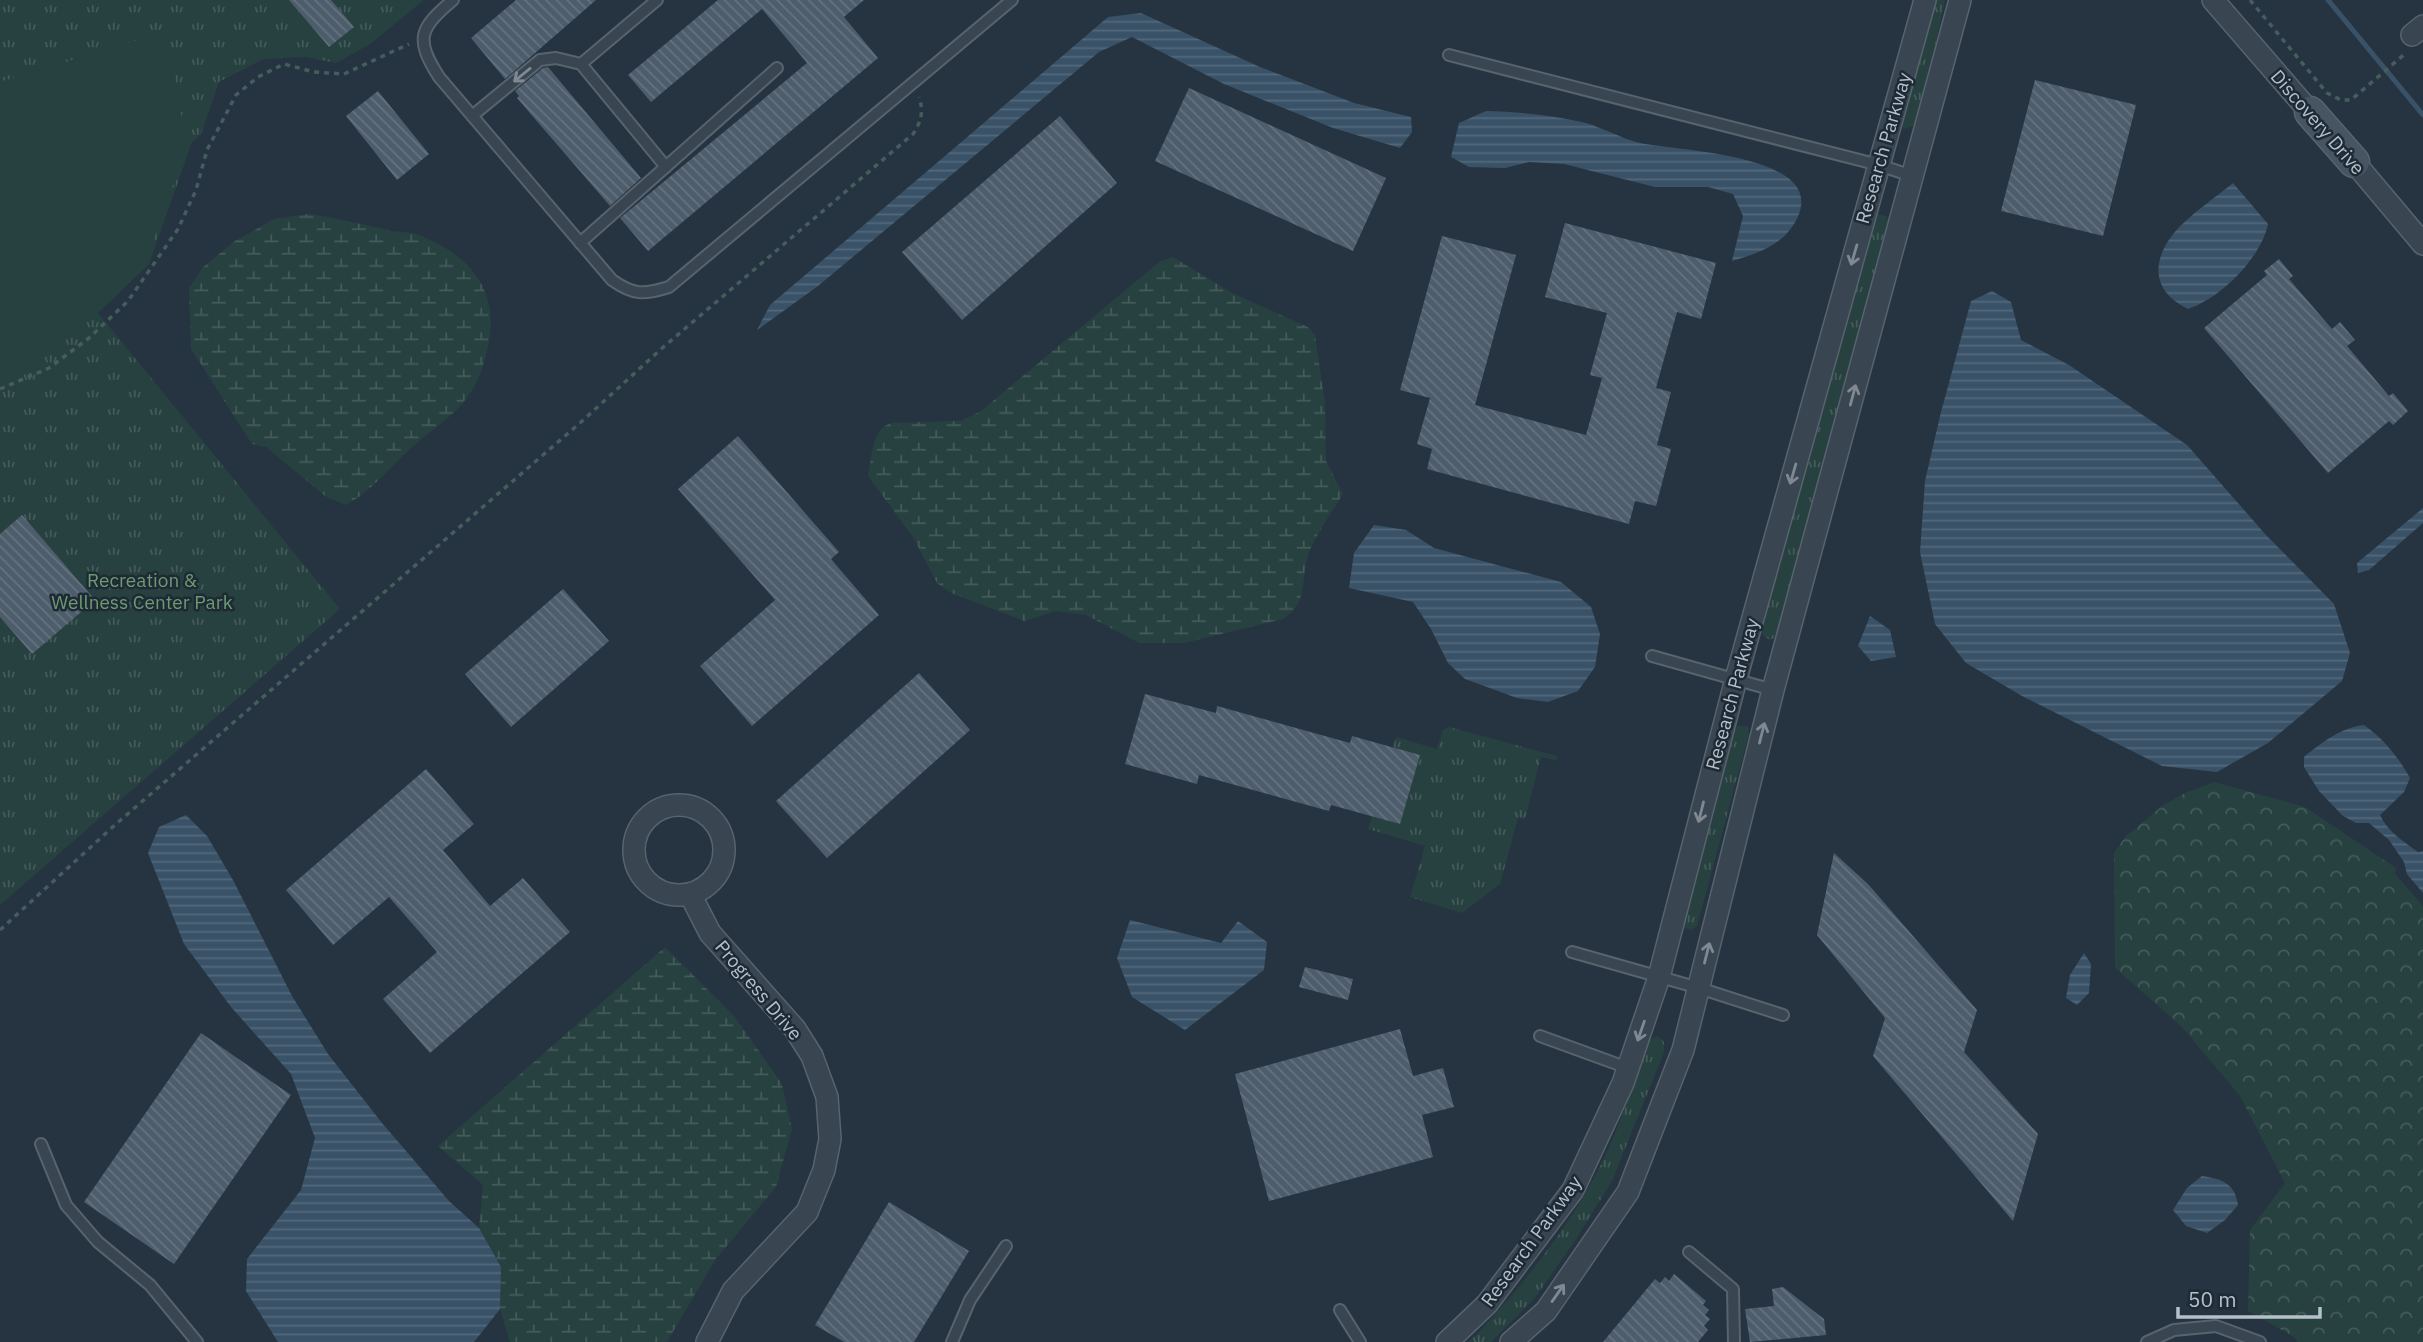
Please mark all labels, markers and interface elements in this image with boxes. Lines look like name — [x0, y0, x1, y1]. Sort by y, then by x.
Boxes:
street label: Discovery Drive — [2266, 64, 2370, 180]
one-way arrow — [514, 67, 532, 83]
street label: Research Parkway — [1850, 69, 1916, 226]
one-way arrow — [1846, 243, 1859, 265]
one-way arrow — [1847, 384, 1860, 407]
one-way arrow — [1785, 463, 1798, 485]
park label: Recreation & Wellness Center Park — [51, 568, 233, 614]
street label: Research Parkway — [1700, 615, 1764, 773]
one-way arrow — [1756, 722, 1769, 745]
one-way arrow — [1694, 800, 1707, 822]
street label: Progress Drive — [710, 935, 808, 1045]
one-way arrow — [1701, 943, 1714, 965]
one-way arrow — [1633, 1019, 1646, 1041]
street label: Research Parkway — [1475, 1170, 1587, 1311]
scale bar — [2178, 1276, 2320, 1320]
one-way arrow — [1551, 1284, 1566, 1303]
text: 50 m — [2188, 1285, 2237, 1313]

